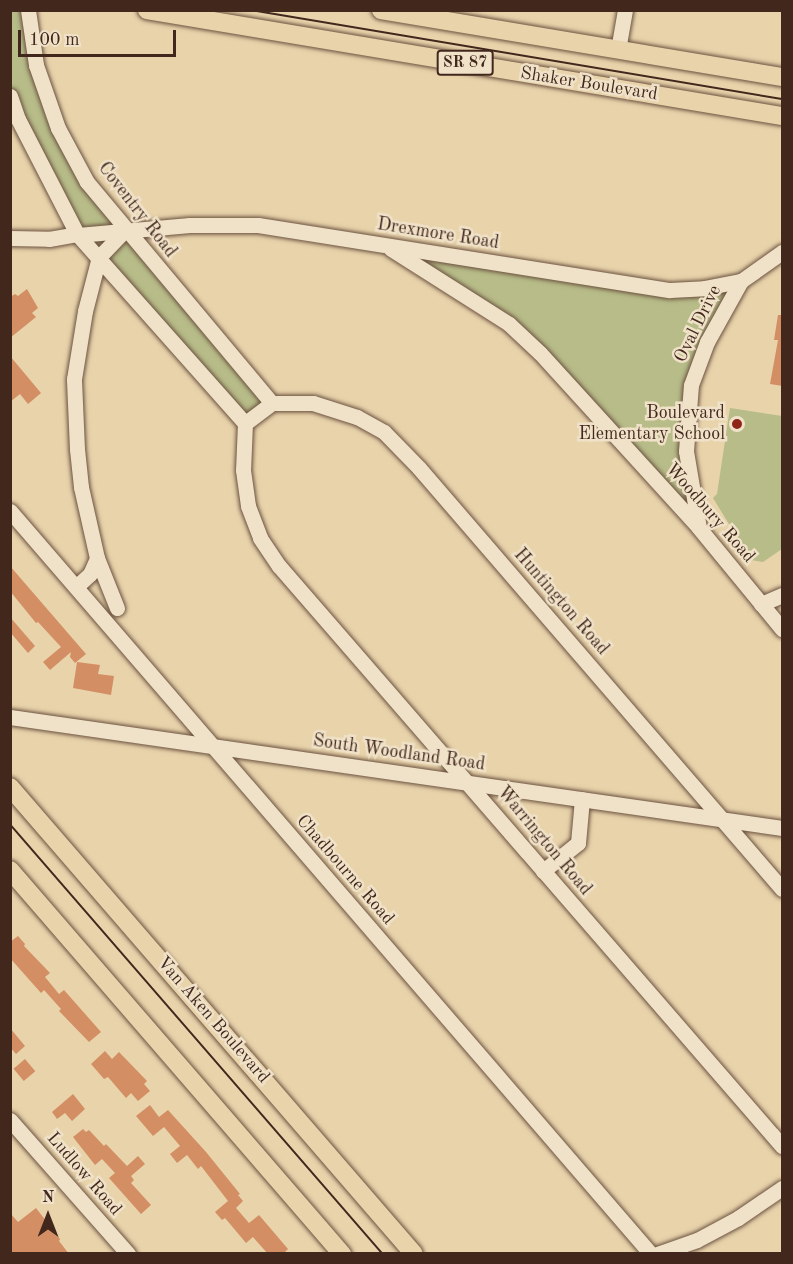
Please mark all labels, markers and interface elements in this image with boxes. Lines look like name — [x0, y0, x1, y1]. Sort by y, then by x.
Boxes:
scale bar — [21, 18, 178, 56]
text: 100 m — [29, 31, 80, 49]
road number: SR 87 — [436, 50, 494, 76]
street label: Shaker Boulevard — [519, 62, 659, 106]
street label: Coventry Road — [93, 158, 181, 262]
street label: Drexmore Road — [376, 214, 500, 254]
street label: Oval Drive — [670, 282, 726, 366]
place label: Boulevard Elementary School — [578, 403, 725, 446]
marker: Boulevard Elementary School — [730, 417, 744, 431]
street label: Woodbury Road — [661, 459, 759, 567]
street label: Huntington Road — [509, 544, 613, 660]
street label: South Woodland Road — [312, 730, 486, 776]
street label: Warrington Road — [492, 782, 596, 900]
street label: Chadbourne Road — [291, 811, 399, 929]
street label: Van Aken Boulevard — [152, 952, 274, 1088]
street label: Ludlow Road — [42, 1128, 126, 1220]
north arrow — [18, 1186, 78, 1246]
text: N — [42, 1190, 54, 1206]

